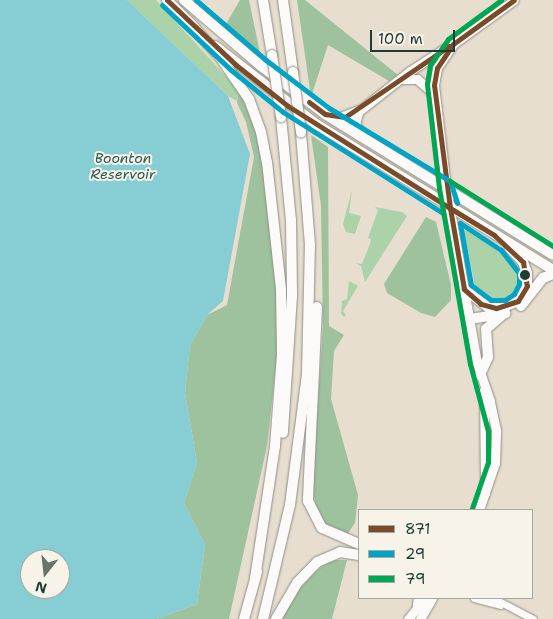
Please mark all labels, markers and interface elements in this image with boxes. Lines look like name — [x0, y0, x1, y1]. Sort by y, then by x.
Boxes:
scale bar — [373, 20, 458, 52]
text: 100 m — [378, 29, 423, 49]
water label: Boonton Reservoir — [91, 150, 155, 182]
unlabelled marker — [520, 270, 530, 280]
legend — [358, 509, 533, 599]
text: 871 — [405, 519, 431, 539]
text: 29 — [405, 544, 425, 564]
north arrow — [20, 549, 70, 599]
text: 79 — [405, 569, 425, 589]
text: N — [33, 577, 49, 598]

